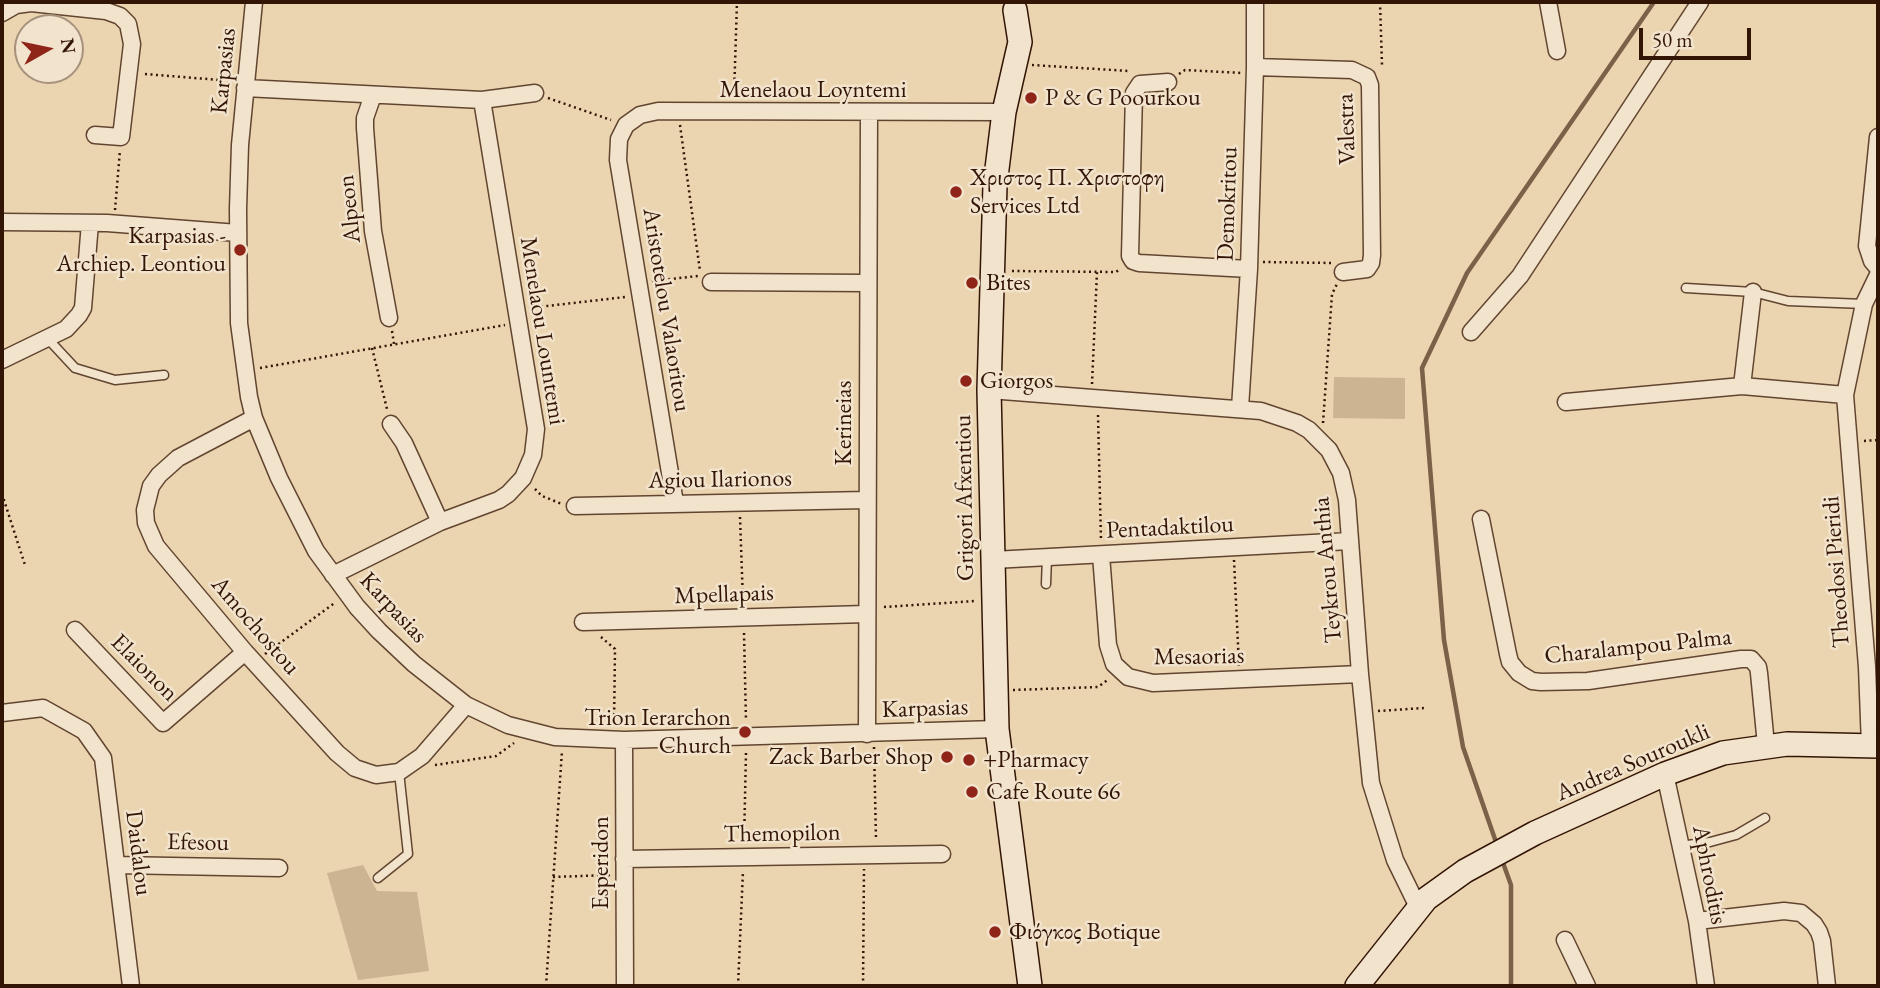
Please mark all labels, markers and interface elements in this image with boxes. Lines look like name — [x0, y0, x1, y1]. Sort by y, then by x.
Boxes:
north arrow — [14, 14, 84, 84]
scale bar — [1642, 14, 1754, 58]
text: 50 m — [1652, 26, 1693, 53]
street label: Karpasias — [205, 27, 243, 115]
text: N — [55, 36, 82, 55]
street label: Menelaou Loyntemi — [719, 76, 907, 104]
place label: P & G Poourkou — [1045, 84, 1201, 112]
marker: P & G Poourkou — [1023, 90, 1039, 106]
street label: Valestra — [1331, 93, 1363, 165]
street label: Demokritou — [1212, 146, 1244, 262]
place label: Χριστος Π. Χριστοφη Services Ltd — [970, 164, 1165, 220]
street label: Alpeon — [332, 173, 368, 245]
marker: Χριστος Π. Χριστοφη Services Ltd — [948, 184, 964, 200]
street label: Aristotelou Valaoritou — [636, 206, 696, 414]
place label: Karpasias - Archiep. Leontiou — [56, 222, 226, 278]
street label: Menelaou Lountemi — [513, 235, 571, 427]
marker: Karpasias - Archiep. Leontiou — [232, 242, 248, 258]
place label: Bites — [986, 269, 1031, 297]
marker: Bites — [964, 275, 980, 291]
place label: Giorgos — [980, 367, 1053, 395]
marker: Giorgos — [958, 373, 974, 389]
street label: Kerineias — [830, 381, 858, 465]
street label: Grigori Afxentiou — [949, 415, 981, 581]
street label: Agiou Ilarionos — [648, 464, 792, 496]
street label: Theodosi Pieridi — [1817, 495, 1857, 649]
street label: Teykrou Anthia — [1307, 496, 1349, 644]
street label: Pentadaktilou — [1105, 510, 1235, 546]
street label: Karpasias — [353, 567, 433, 649]
street label: Amochostou — [204, 571, 306, 681]
street label: Mpellapais — [674, 579, 774, 611]
street label: Charalampou Palma — [1543, 623, 1733, 671]
street label: Elaionon — [104, 628, 184, 708]
street label: Mesaorias — [1153, 642, 1245, 672]
street label: Karpasias — [881, 693, 969, 725]
place label: Trion Ierarchon Church — [584, 704, 731, 760]
street label: Andrea Souroukli — [1552, 718, 1714, 808]
marker: Trion Ierarchon Church — [737, 724, 753, 740]
place label: Zack Barber Shop — [769, 743, 933, 771]
place label: +Pharmacy — [983, 746, 1088, 774]
marker: Zack Barber Shop — [939, 749, 955, 765]
marker: +Pharmacy — [961, 752, 977, 768]
place label: Cafe Route 66 — [986, 778, 1120, 806]
marker: Cafe Route 66 — [964, 784, 980, 800]
street label: Daidalou — [118, 809, 158, 897]
street label: Esperidon — [587, 816, 615, 910]
street label: Themopilon — [723, 819, 841, 849]
street label: Aphroditis — [1685, 823, 1733, 927]
street label: Efesou — [167, 828, 229, 858]
place label: Φιόγκος Botique — [1009, 918, 1160, 946]
marker: Φιόγκος Botique — [987, 924, 1003, 940]

